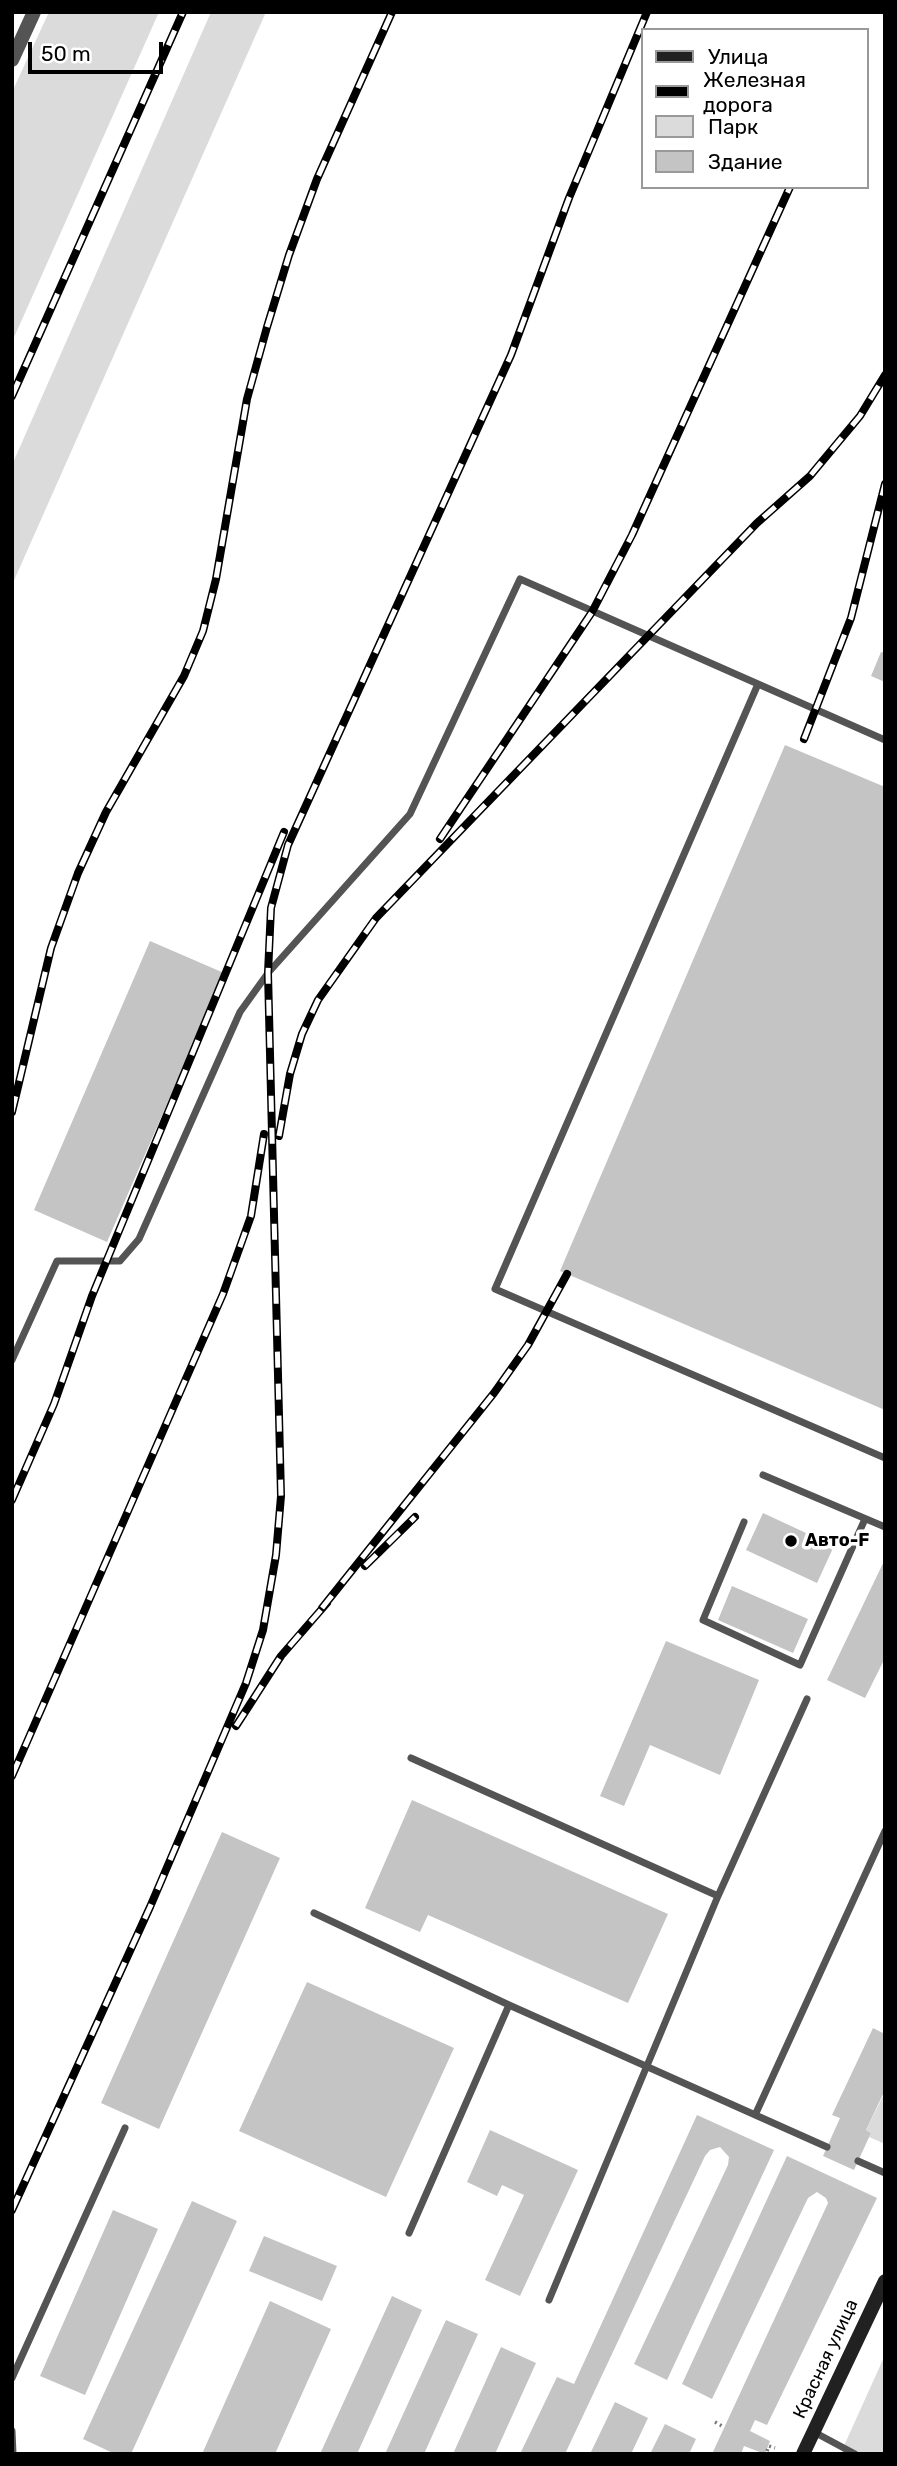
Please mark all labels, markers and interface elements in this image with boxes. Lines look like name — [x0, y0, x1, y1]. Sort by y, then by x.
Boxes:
scale bar — [32, 28, 166, 72]
legend — [642, 28, 869, 189]
text: 50 m — [41, 41, 91, 66]
text: Улица — [708, 44, 768, 69]
text: Железная дорога — [703, 67, 806, 117]
text: Парк — [708, 114, 758, 139]
text: Здание — [708, 149, 783, 174]
place label: Авто-F — [805, 1530, 869, 1552]
marker: Авто-F — [783, 1533, 799, 1549]
street label: Красная улица — [789, 2296, 863, 2422]

